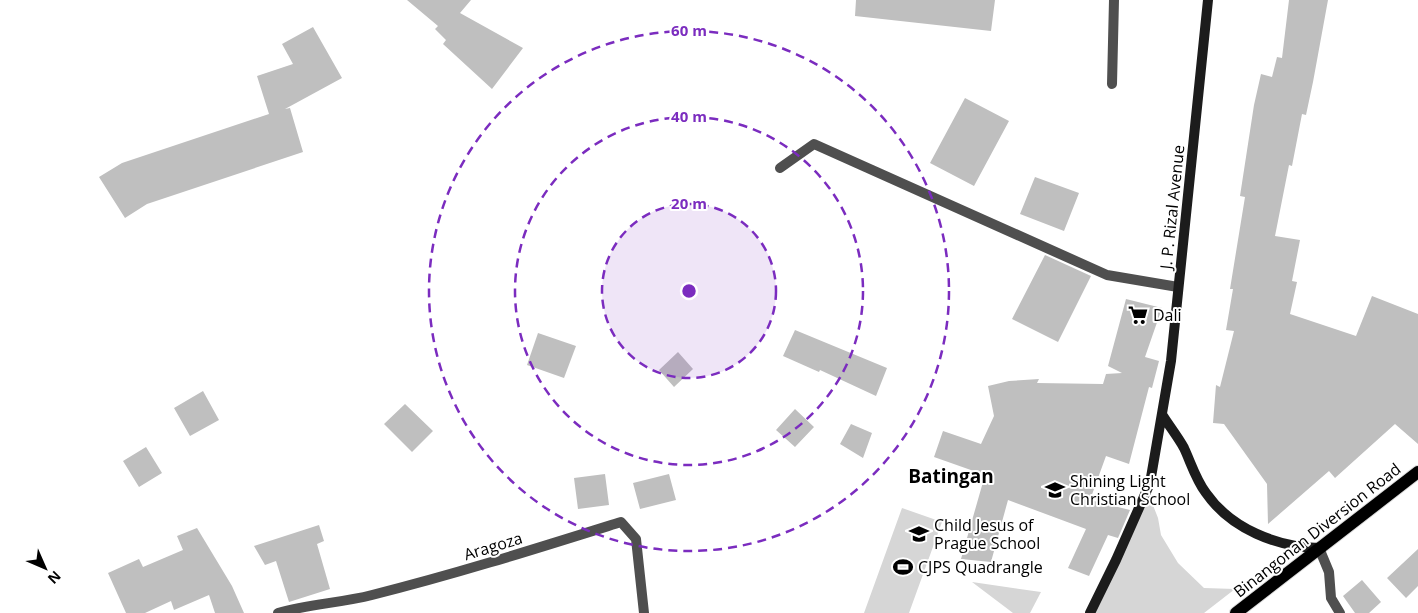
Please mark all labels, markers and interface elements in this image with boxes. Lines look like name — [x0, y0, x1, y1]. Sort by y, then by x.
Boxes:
text: 60 m — [671, 20, 707, 40]
text: 40 m — [671, 106, 707, 126]
street label: J. P. Rizal Avenue — [1154, 144, 1189, 272]
text: 20 m — [671, 193, 707, 213]
centre of rings — [680, 282, 698, 300]
supermarket icon: Dali — [1127, 304, 1149, 326]
place label: Dali — [1153, 304, 1182, 326]
street label: Binangonan Diversion Road — [1229, 458, 1405, 602]
district label: Batingan — [908, 463, 994, 489]
place label: Shining Light Christian School — [1070, 470, 1190, 510]
school or university icon: Shining Light Christian School — [1044, 479, 1066, 501]
place label: Child Jesus of Prague School — [934, 514, 1040, 554]
school or university icon: Child Jesus of Prague School — [908, 523, 930, 545]
street label: Aragoza — [461, 527, 525, 565]
north arrow — [20, 543, 70, 593]
sports icon: CJPS Quadrangle — [892, 556, 914, 578]
place label: CJPS Quadrangle — [918, 556, 1043, 578]
text: N — [44, 567, 65, 588]

